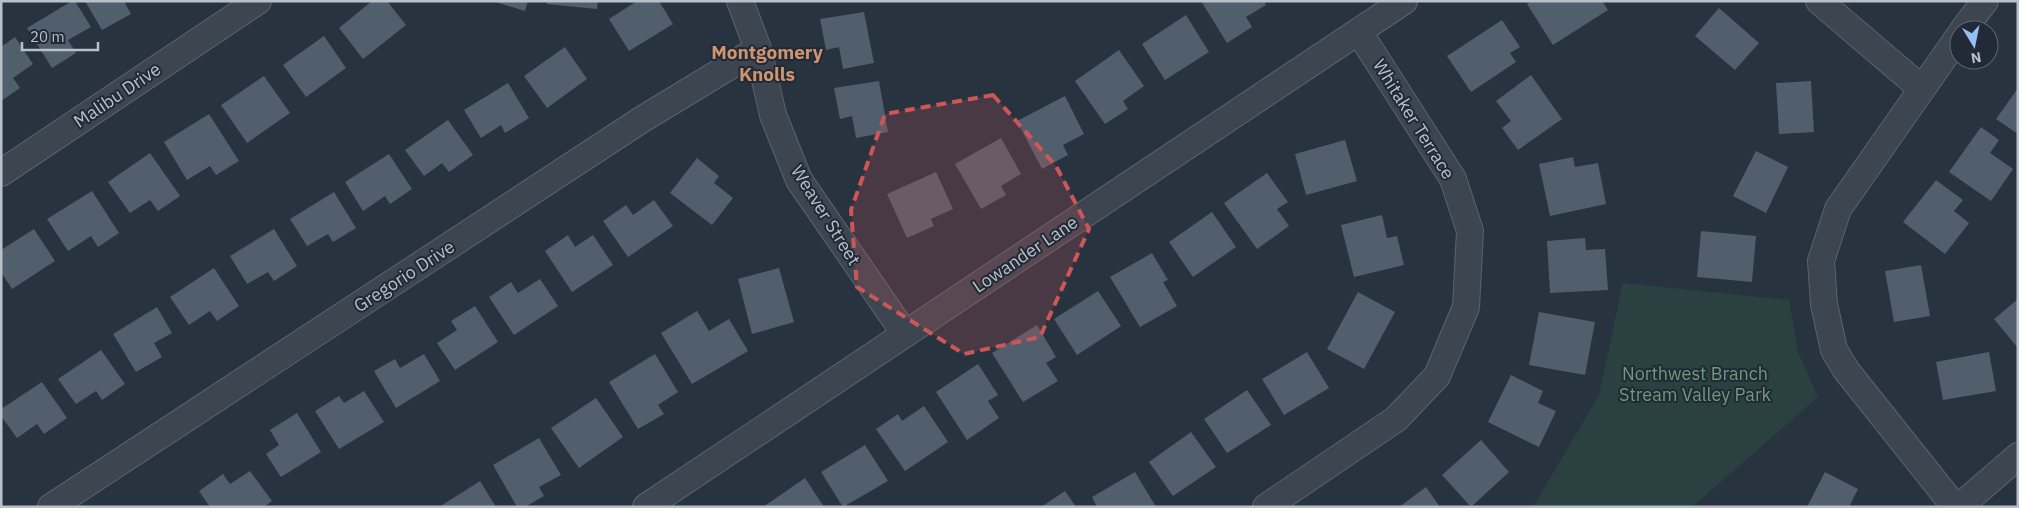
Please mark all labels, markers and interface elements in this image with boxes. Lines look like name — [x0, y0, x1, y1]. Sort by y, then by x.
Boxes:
scale bar — [22, 20, 99, 52]
north arrow — [1949, 20, 1999, 70]
text: 20 m — [30, 27, 65, 46]
district label: Montgomery Knolls — [711, 40, 824, 86]
text: N — [1970, 48, 1983, 68]
street label: Whitaker Terrace — [1368, 55, 1460, 183]
street label: Malibu Drive — [69, 57, 165, 133]
street label: Weaver Street — [786, 161, 866, 269]
street label: Lowander Lane — [968, 210, 1082, 298]
street label: Gregorio Drive — [349, 235, 459, 317]
park label: Northwest Branch Stream Valley Park — [1619, 362, 1771, 406]

